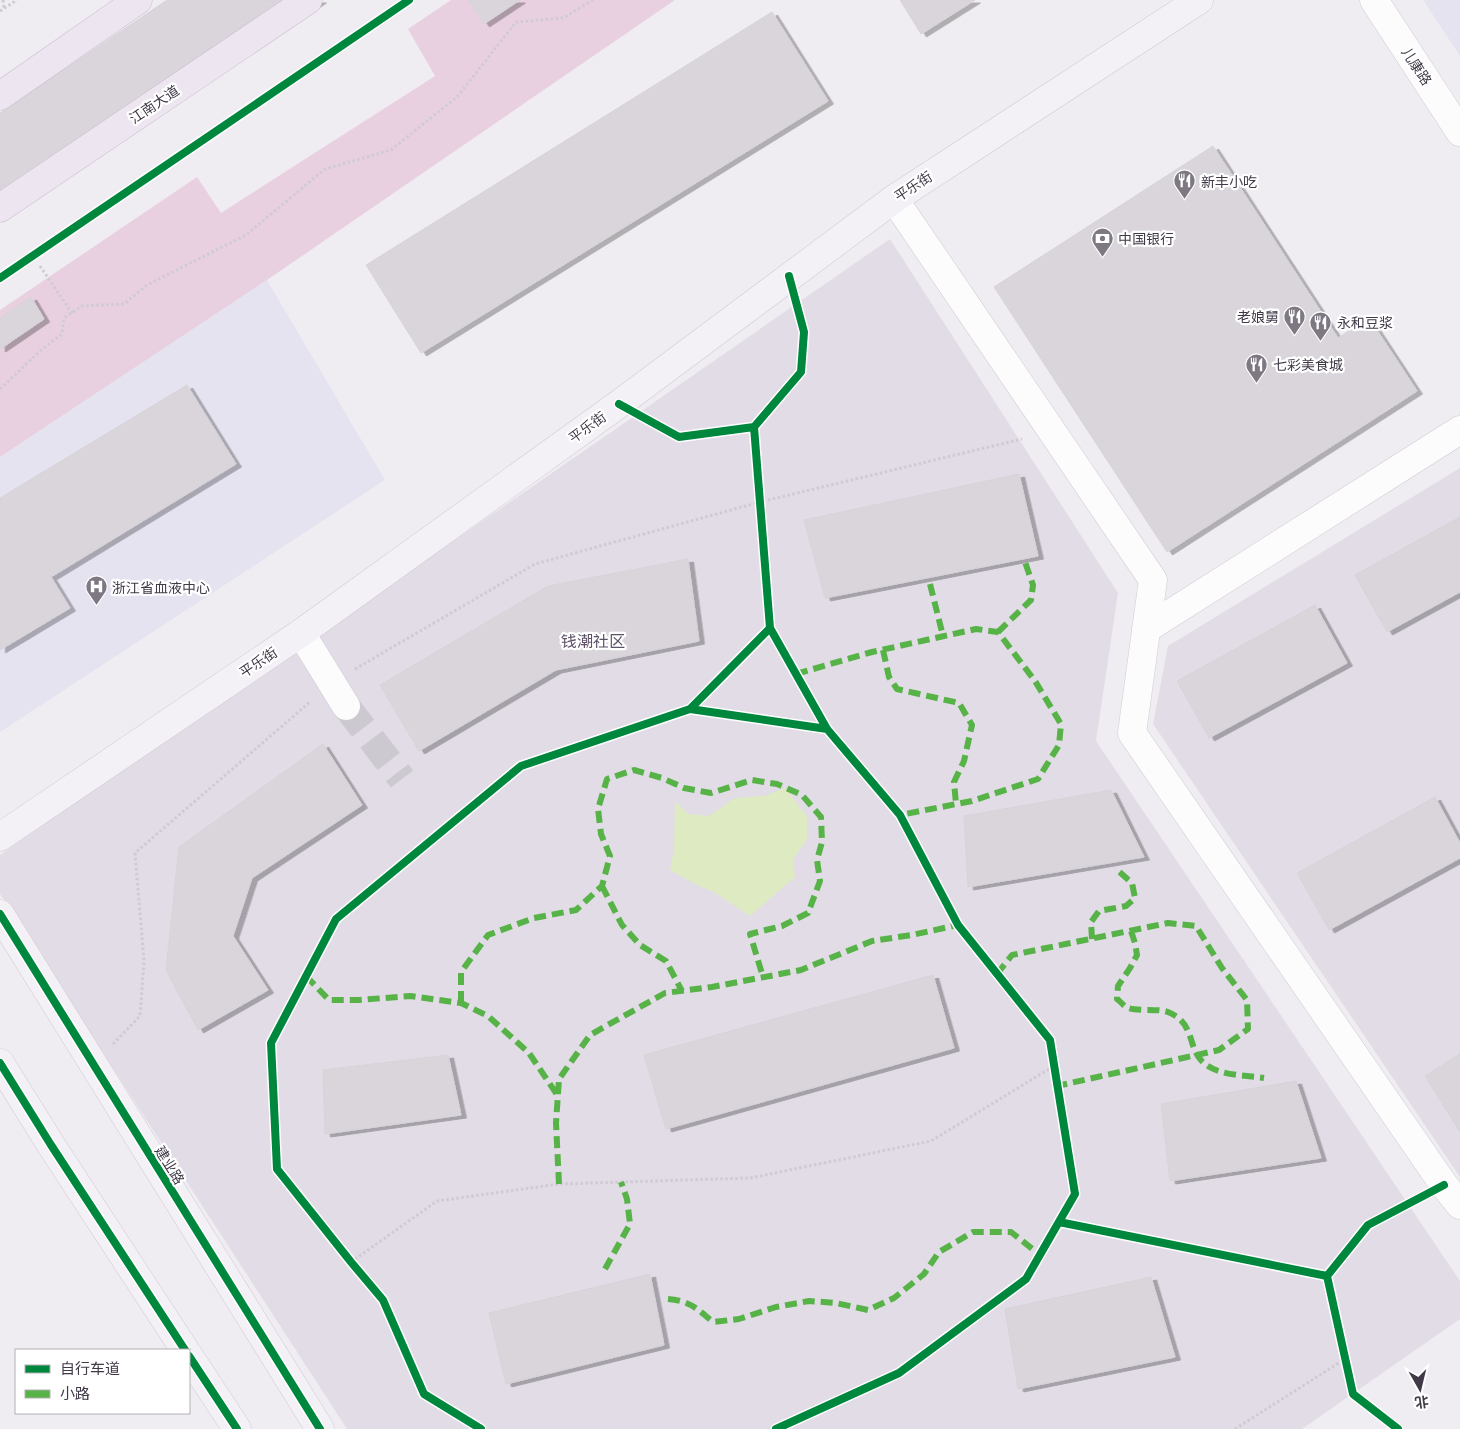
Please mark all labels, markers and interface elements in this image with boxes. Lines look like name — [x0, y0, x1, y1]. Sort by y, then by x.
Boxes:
street label: 儿康路 — [1398, 44, 1436, 88]
street label: 江南大道 — [126, 81, 182, 127]
street label: 平乐街 — [891, 167, 935, 205]
restaurant icon: 新丰小吃 — [1173, 169, 1197, 200]
place label: 新丰小吃 — [1201, 173, 1257, 190]
bank icon: 中国银行 — [1090, 226, 1114, 257]
place label: 中国银行 — [1118, 230, 1174, 247]
restaurant icon: 老娘舅 — [1283, 304, 1307, 335]
place label: 老娘舅 — [1237, 308, 1279, 325]
restaurant icon: 永和豆浆 — [1309, 310, 1333, 341]
place label: 永和豆浆 — [1337, 314, 1393, 331]
restaurant icon: 七彩美食城 — [1245, 352, 1269, 383]
place label: 七彩美食城 — [1273, 356, 1343, 373]
street label: 平乐街 — [565, 408, 609, 446]
hospital icon: 浙江省血液中心 — [84, 575, 108, 606]
place label: 浙江省血液中心 — [112, 579, 210, 596]
district label: 钱潮社区 — [561, 631, 625, 651]
street label: 平乐街 — [236, 643, 280, 681]
street label: 建业路 — [152, 1143, 188, 1187]
legend — [15, 1349, 190, 1414]
text: 自行车道 — [60, 1359, 120, 1378]
north arrow — [1395, 1364, 1445, 1414]
text: 小路 — [60, 1384, 90, 1403]
text: 北 — [1414, 1393, 1430, 1412]

